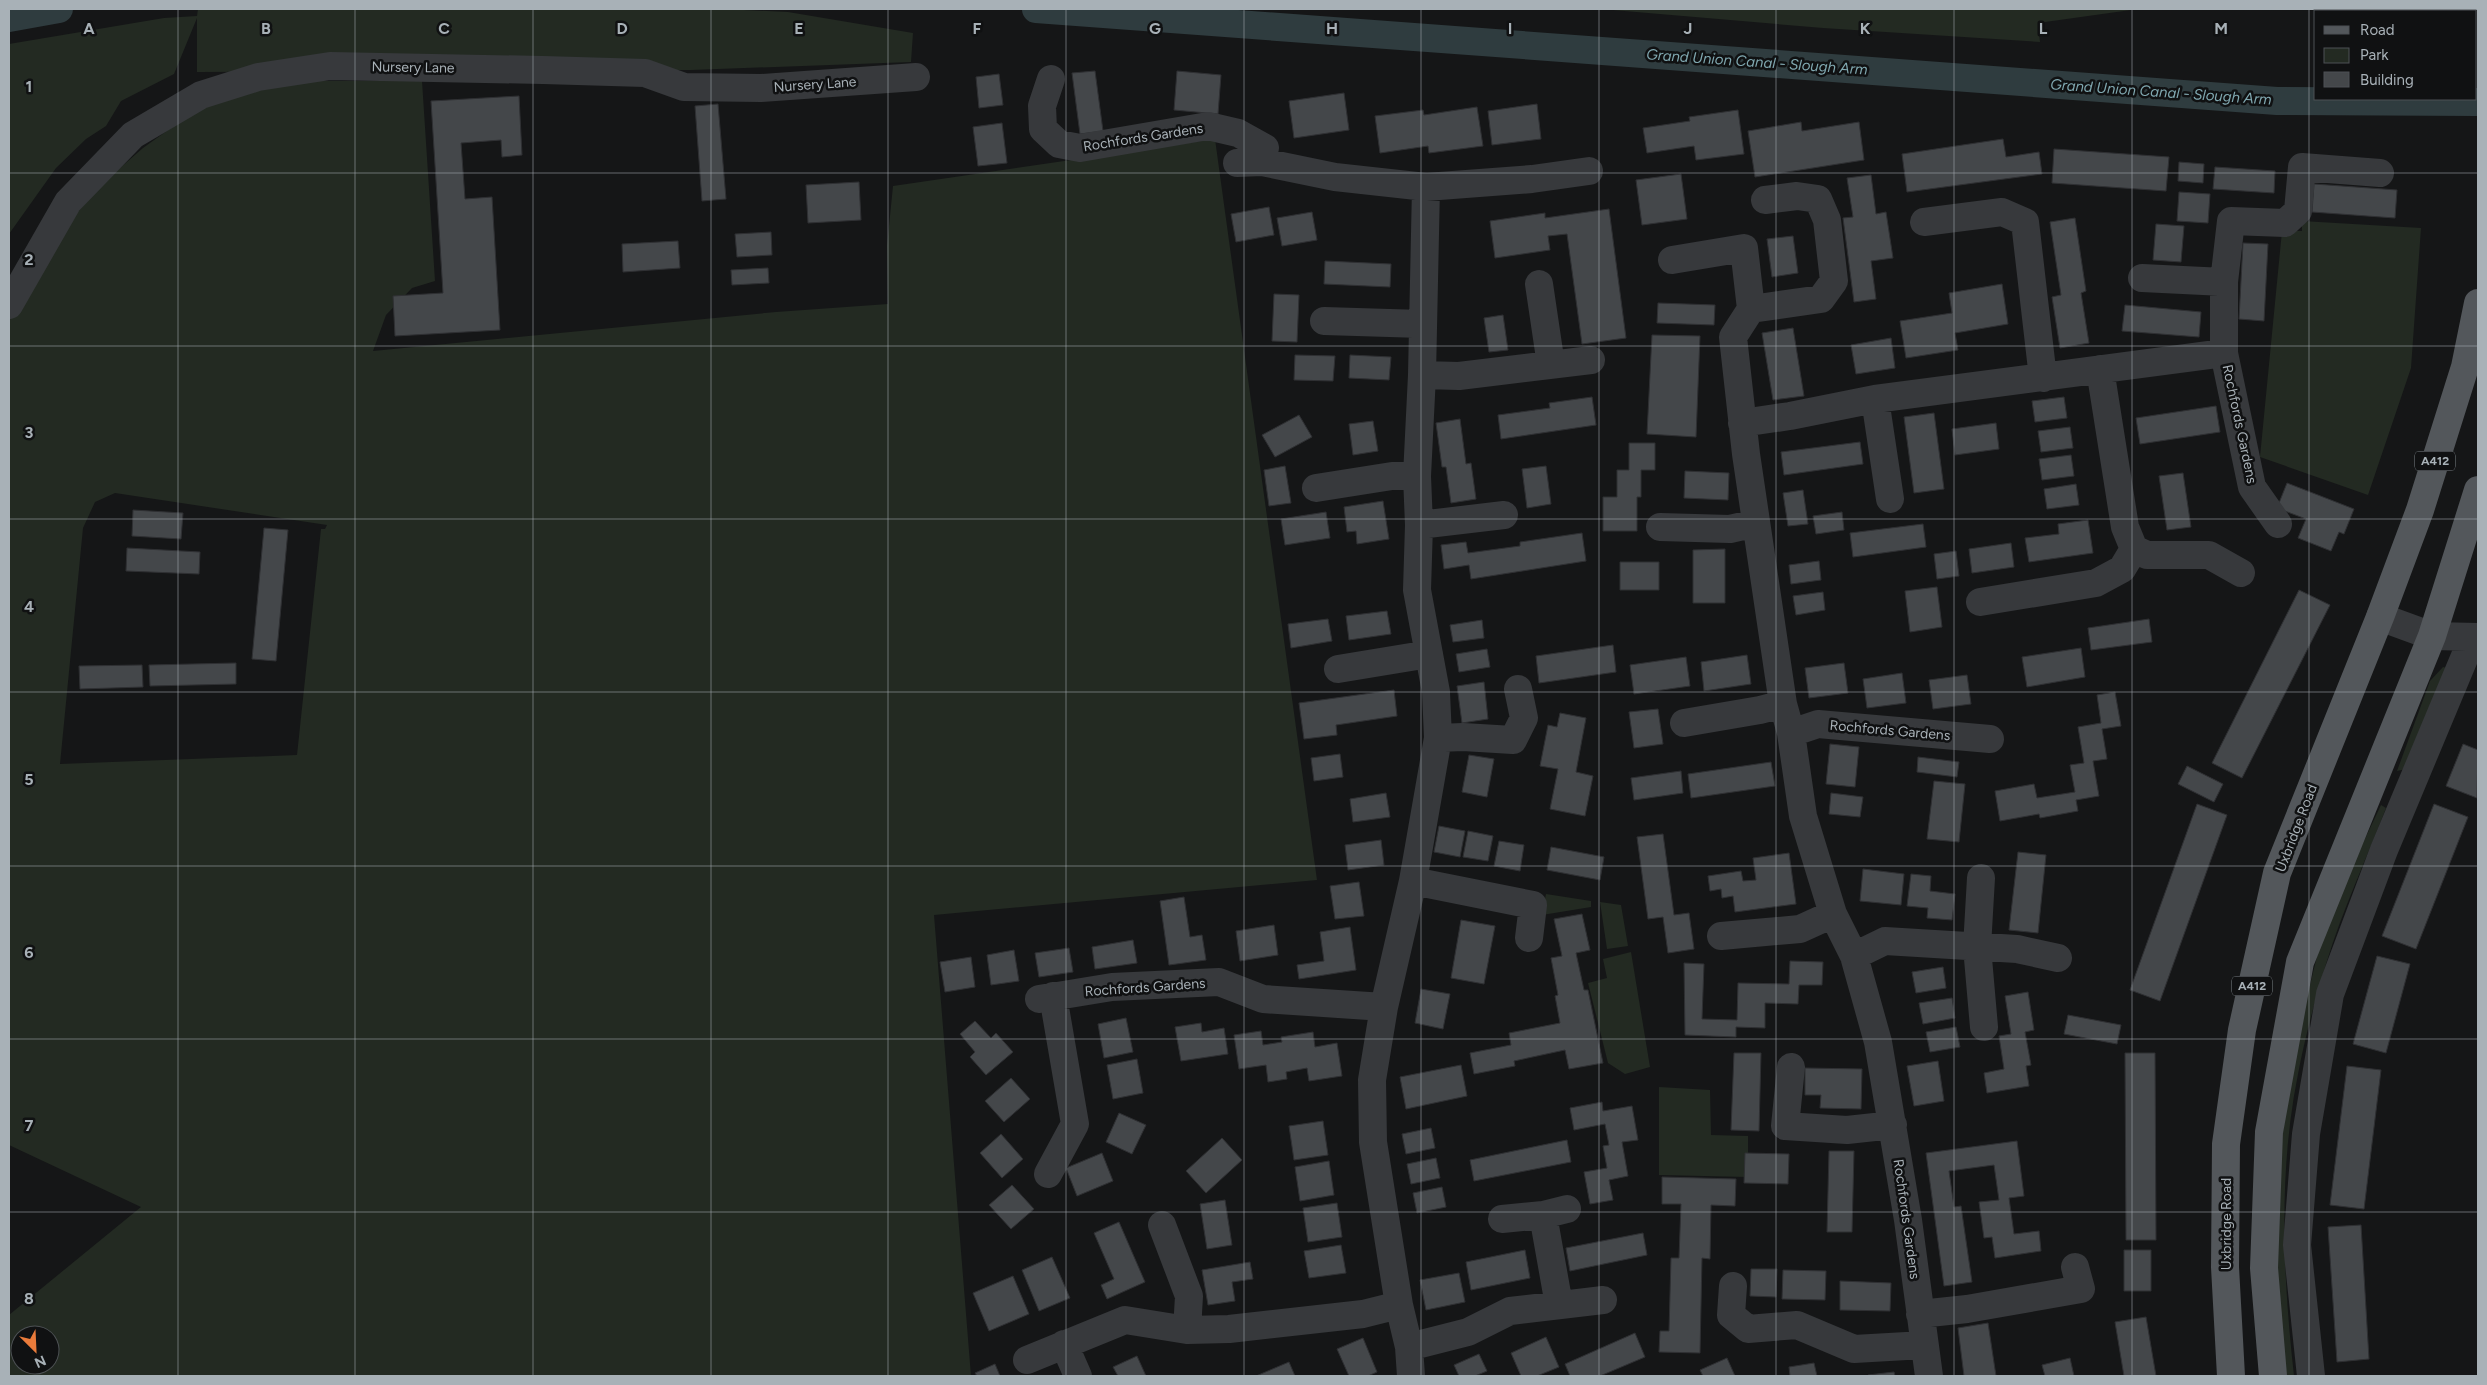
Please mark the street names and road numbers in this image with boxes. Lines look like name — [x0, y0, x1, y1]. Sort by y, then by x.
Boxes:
street label: Nursery Lane — [371, 58, 455, 77]
street label: Nursery Lane — [773, 73, 857, 96]
street label: Rochfords Gardens — [1082, 120, 1204, 155]
street label: Rochfords Gardens — [2219, 363, 2260, 485]
road number: A412 — [2415, 452, 2455, 471]
street label: Rochfords Gardens — [1829, 717, 1951, 744]
street label: Uxbridge Road — [2272, 782, 2321, 874]
street label: Rochfords Gardens — [1084, 975, 1206, 1000]
road number: A412 — [2232, 976, 2272, 996]
street label: Rochfords Gardens — [1890, 1158, 1923, 1280]
street label: Uxbridge Road — [2218, 1178, 2235, 1270]

